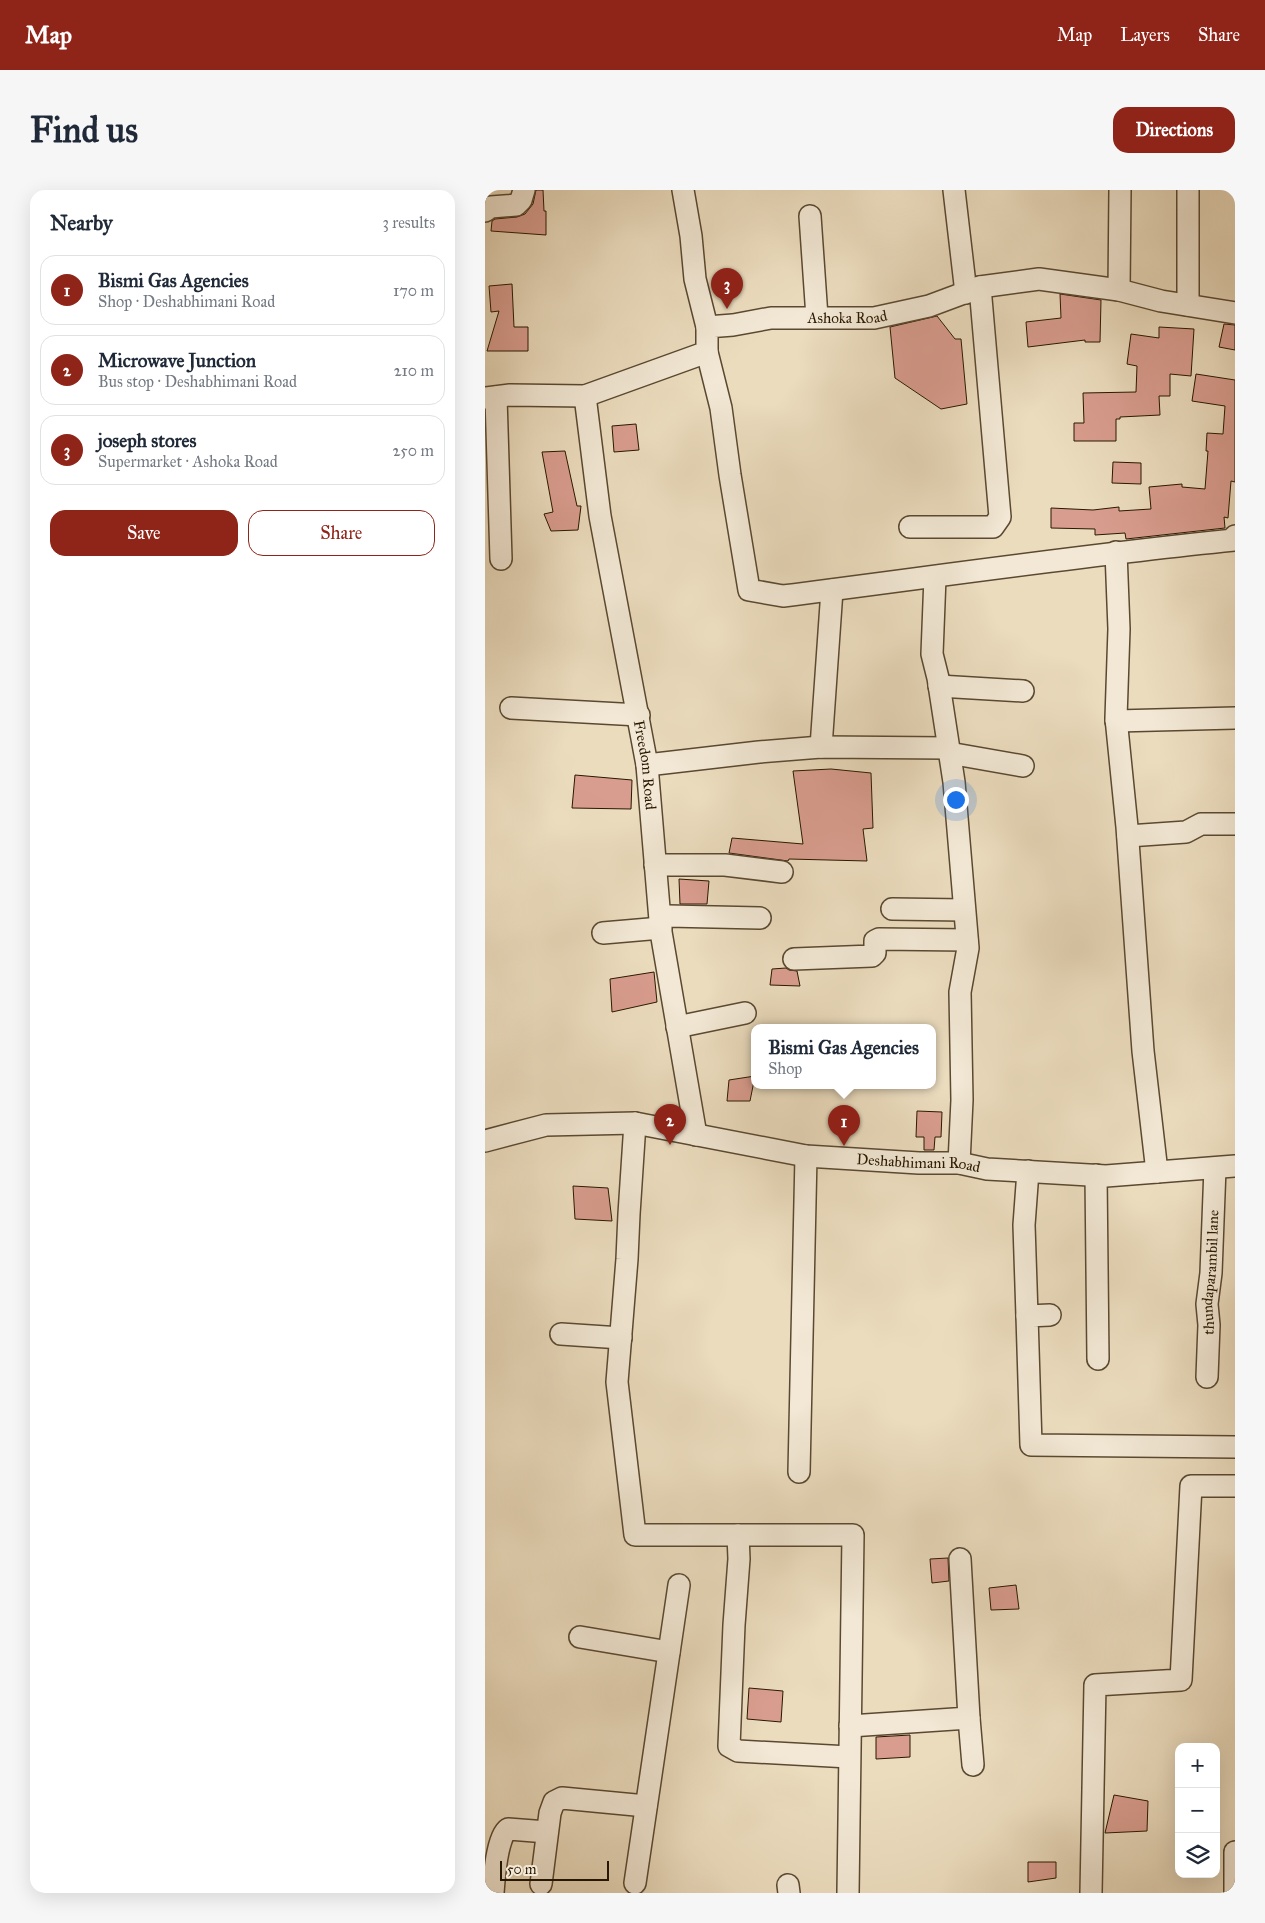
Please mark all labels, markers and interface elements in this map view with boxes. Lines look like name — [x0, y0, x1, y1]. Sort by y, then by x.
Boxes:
text: Map — [25, 20, 72, 50]
text: Map — [1057, 24, 1092, 46]
text: Layers — [1120, 24, 1170, 46]
text: Share — [1198, 24, 1240, 46]
button: Directions — [1113, 107, 1235, 153]
text: Find us — [30, 109, 138, 152]
text: Nearby — [50, 210, 113, 236]
text: 3 results — [382, 213, 435, 232]
pin: 3 — [711, 268, 743, 309]
text: Bismi Gas Agencies — [98, 269, 249, 292]
text: 1 — [64, 281, 70, 300]
text: 170 m — [393, 281, 434, 300]
text: Shop · Deshabhimani Road — [98, 292, 275, 311]
street label: Ashoka Road — [806, 306, 889, 327]
text: Microwave Junction — [98, 349, 256, 372]
text: 2 — [63, 361, 71, 380]
text: 210 m — [394, 361, 434, 380]
text: Bus stop · Deshabhimani Road — [98, 372, 297, 391]
text: joseph stores — [98, 429, 196, 452]
text: 3 — [64, 441, 70, 460]
text: 250 m — [393, 441, 434, 460]
text: Supermarket · Ashoka Road — [98, 452, 278, 471]
button: Save — [50, 510, 238, 556]
button: Share — [248, 510, 435, 556]
street label: Freedom Road — [630, 719, 660, 811]
your location — [943, 787, 969, 813]
popup — [751, 1024, 936, 1089]
text: Bismi Gas Agencies — [768, 1036, 919, 1059]
text: Shop — [768, 1059, 802, 1078]
pin: 2 — [654, 1104, 686, 1145]
pin: 1 — [828, 1105, 860, 1146]
street label: Deshabhimani Road — [856, 1150, 983, 1176]
street label: thundaparambil lane — [1198, 1209, 1222, 1335]
map controls — [1175, 1743, 1220, 1878]
button: + — [1175, 1743, 1220, 1788]
button: − — [1175, 1788, 1220, 1833]
button: layers — [1175, 1833, 1220, 1878]
scale bar — [500, 1858, 609, 1881]
text: 50 m — [507, 1861, 536, 1878]

